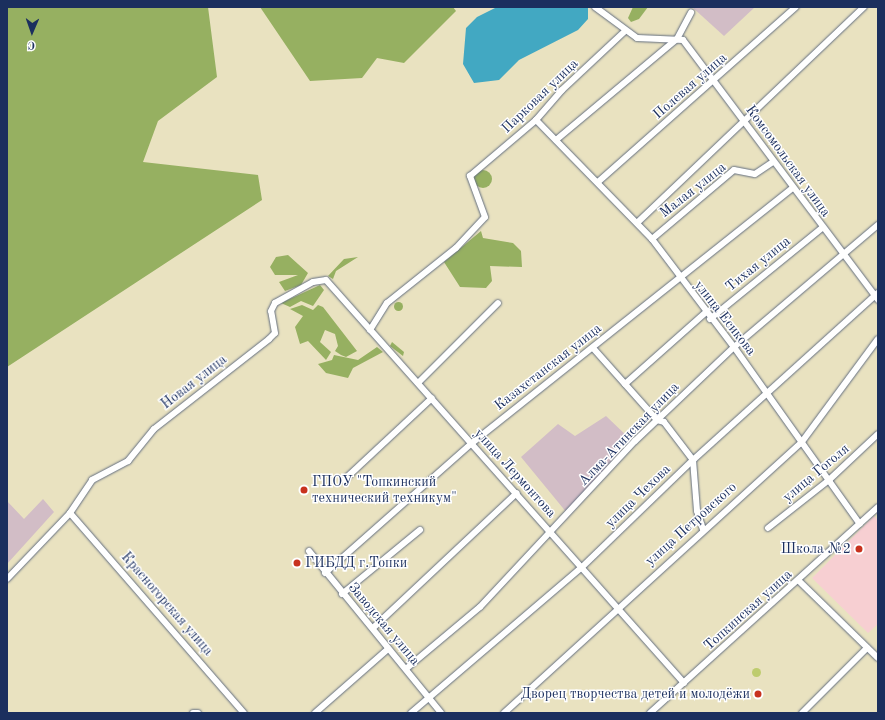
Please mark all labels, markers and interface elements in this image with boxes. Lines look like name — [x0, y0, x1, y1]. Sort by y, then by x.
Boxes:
north arrow — [12, 12, 52, 52]
text: С — [28, 39, 35, 50]
street label: Полевая улица — [650, 49, 730, 123]
street label: Парковая улица — [498, 55, 582, 137]
street label: Комсомольская улица — [742, 102, 834, 220]
street label: Малая улица — [656, 159, 730, 221]
street label: Тихая улица — [722, 233, 794, 295]
street label: улица Есикова — [690, 277, 760, 359]
street label: Казахстанская улица — [491, 320, 605, 414]
street label: Новая улица — [158, 351, 230, 413]
street label: Алма-Атинская улица — [575, 379, 683, 489]
street label: улица Лермонтова — [471, 425, 559, 521]
street label: улица Гоголя — [779, 440, 853, 506]
street label: улица Чехова — [602, 461, 674, 531]
place label: ГПОУ "Топкинский технический техникум" — [312, 474, 457, 506]
street label: улица Петровского — [642, 479, 740, 569]
marker: ГПОУ "Топкинский технический техникум" — [299, 485, 309, 495]
place label: Школа №2 — [781, 541, 851, 557]
marker: Школа №2 — [854, 544, 864, 554]
street label: Красногорская улица — [117, 549, 217, 659]
place label: ГИБДД г.Топки — [305, 555, 407, 571]
marker: ГИБДД г.Топки — [292, 558, 302, 568]
street label: Топкинская улица — [700, 566, 796, 654]
street label: Заводская улица — [345, 579, 423, 669]
place label: Дворец творчества детей и молодёжи — [521, 686, 750, 702]
marker: Дворец творчества детей и молодёжи — [753, 689, 763, 699]

